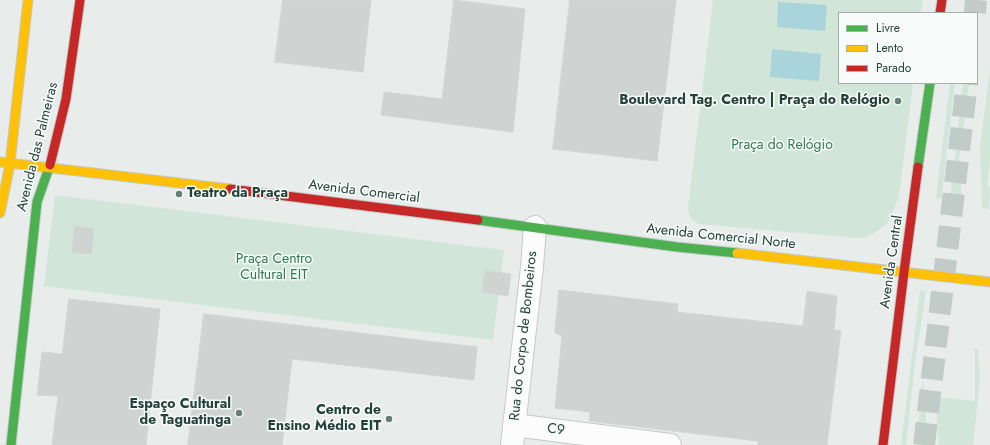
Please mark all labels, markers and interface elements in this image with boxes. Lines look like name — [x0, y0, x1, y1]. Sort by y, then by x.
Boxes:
legend — [838, 12, 978, 84]
text: Livre — [876, 19, 900, 37]
text: Lento — [876, 39, 903, 57]
text: Parado — [876, 59, 911, 77]
street label: Avenida das Palmeiras — [14, 81, 62, 213]
place label: Boulevard Tag. Centro | Praça do Relógio — [619, 93, 890, 109]
marker: Boulevard Tag. Centro | Praça do Relógio — [893, 96, 903, 106]
park label: Praça do Relógio — [731, 138, 833, 154]
street label: Avenida Comercial — [307, 177, 421, 207]
place label: Teatro da Praça — [187, 186, 288, 202]
marker: Teatro da Praça — [174, 189, 184, 199]
street label: Avenida Central — [877, 214, 907, 310]
street label: Avenida Comercial Norte — [646, 221, 796, 253]
street label: Rua do Corpo de Bombeiros — [507, 250, 541, 422]
park label: Praça Centro Cultural EIT — [236, 252, 312, 284]
place label: Espaço Cultural de Taguatinga — [129, 397, 231, 430]
place label: Centro de Ensino Médio EIT — [268, 403, 381, 436]
marker: Espaço Cultural de Taguatinga — [234, 408, 244, 418]
marker: Centro de Ensino Médio EIT — [384, 414, 394, 424]
street label: C9 — [546, 421, 566, 439]

